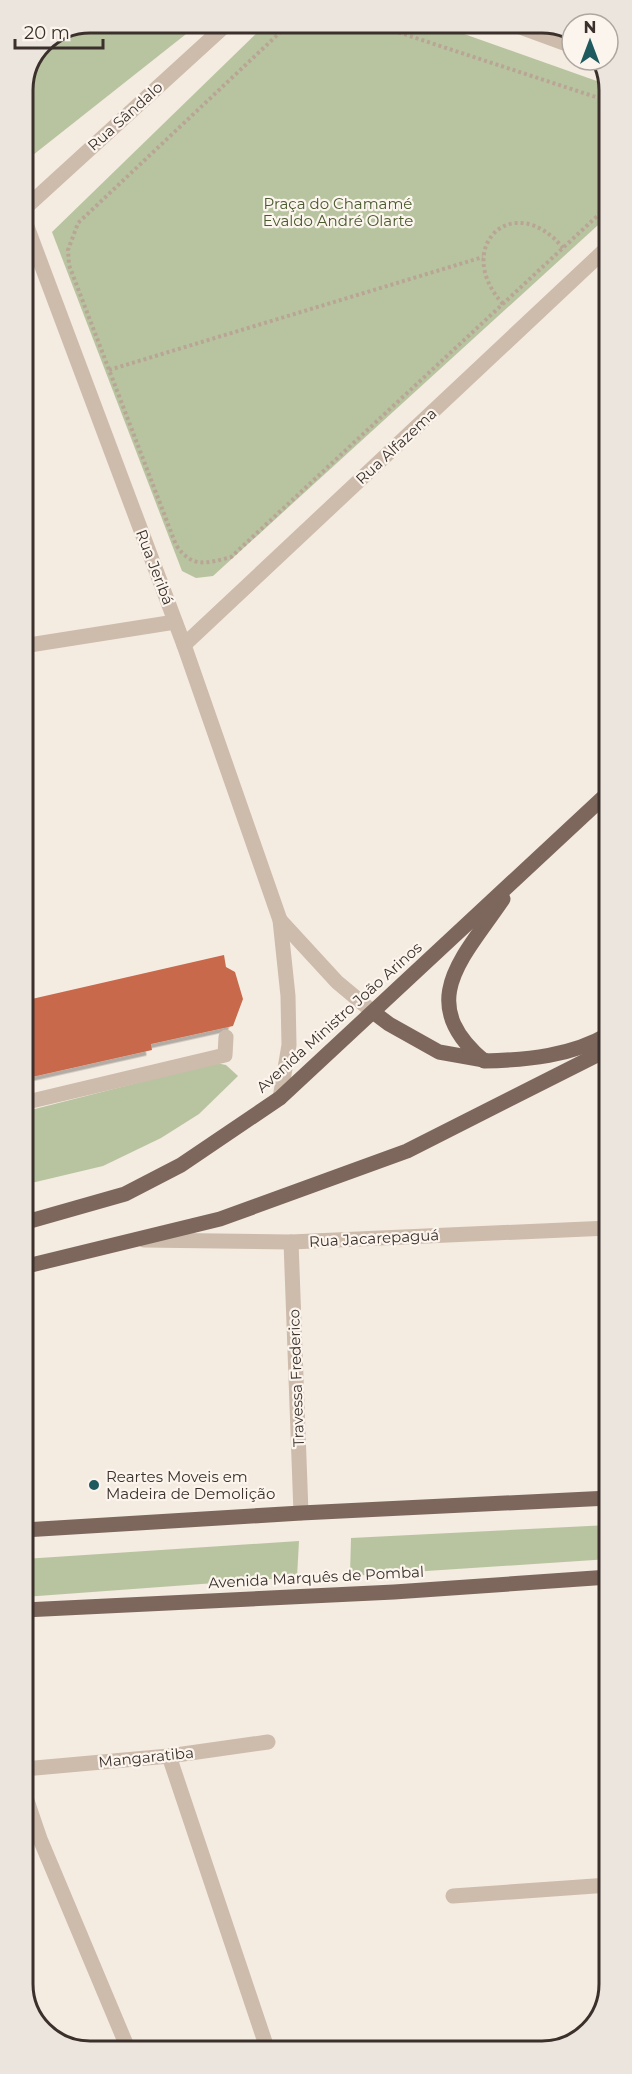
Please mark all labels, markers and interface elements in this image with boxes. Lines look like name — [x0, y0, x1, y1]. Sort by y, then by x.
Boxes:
scale bar — [15, 12, 104, 50]
north arrow — [560, 12, 620, 72]
text: N — [584, 18, 596, 37]
text: 20 m — [24, 22, 70, 44]
street label: Rua Sândalo — [84, 77, 166, 155]
park label: Praça do Chamamé Evaldo André Olarte — [263, 194, 413, 230]
street label: Rua Alfazema — [352, 404, 440, 488]
street label: Rua Jeribá — [132, 527, 178, 607]
street label: Avenida Ministro João Arinos — [252, 938, 426, 1096]
street label: Rua Jacarepaguá — [308, 1225, 440, 1251]
street label: Travessa Frederico — [284, 1309, 308, 1447]
place label: Reartes Moveis em Madeira de Demolição — [106, 1467, 275, 1503]
marker: Reartes Moveis em Madeira de Demolição — [87, 1478, 101, 1492]
street label: Avenida Marquês de Pombal — [208, 1562, 424, 1592]
street label: Mangaratiba — [97, 1743, 195, 1771]

